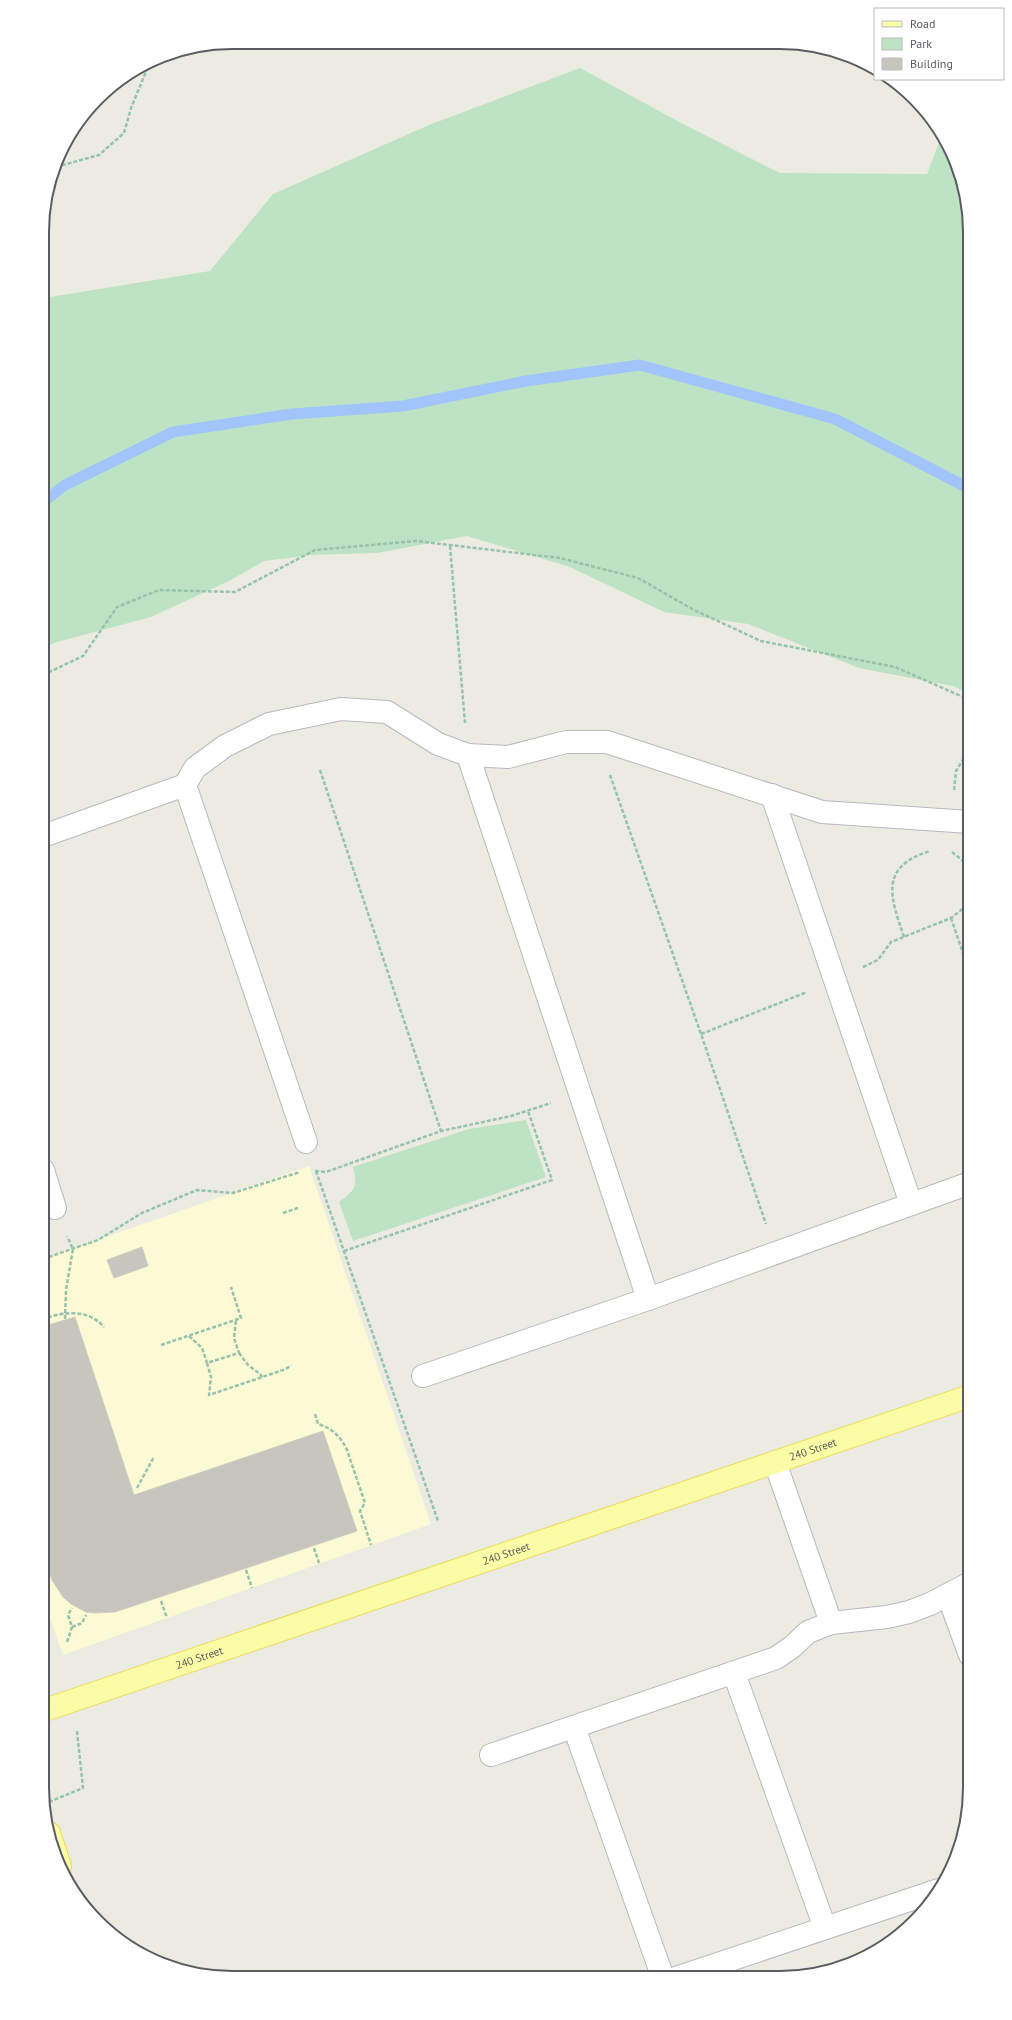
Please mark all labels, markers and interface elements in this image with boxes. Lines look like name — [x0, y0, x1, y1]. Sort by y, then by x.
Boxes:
legend — [874, 8, 1004, 80]
text: Road — [910, 16, 935, 31]
text: Park — [910, 36, 932, 51]
text: Building — [910, 56, 953, 71]
street label: 240 Street — [787, 1435, 839, 1464]
street label: 240 Street — [481, 1539, 532, 1568]
street label: 240 Street — [174, 1643, 225, 1672]

